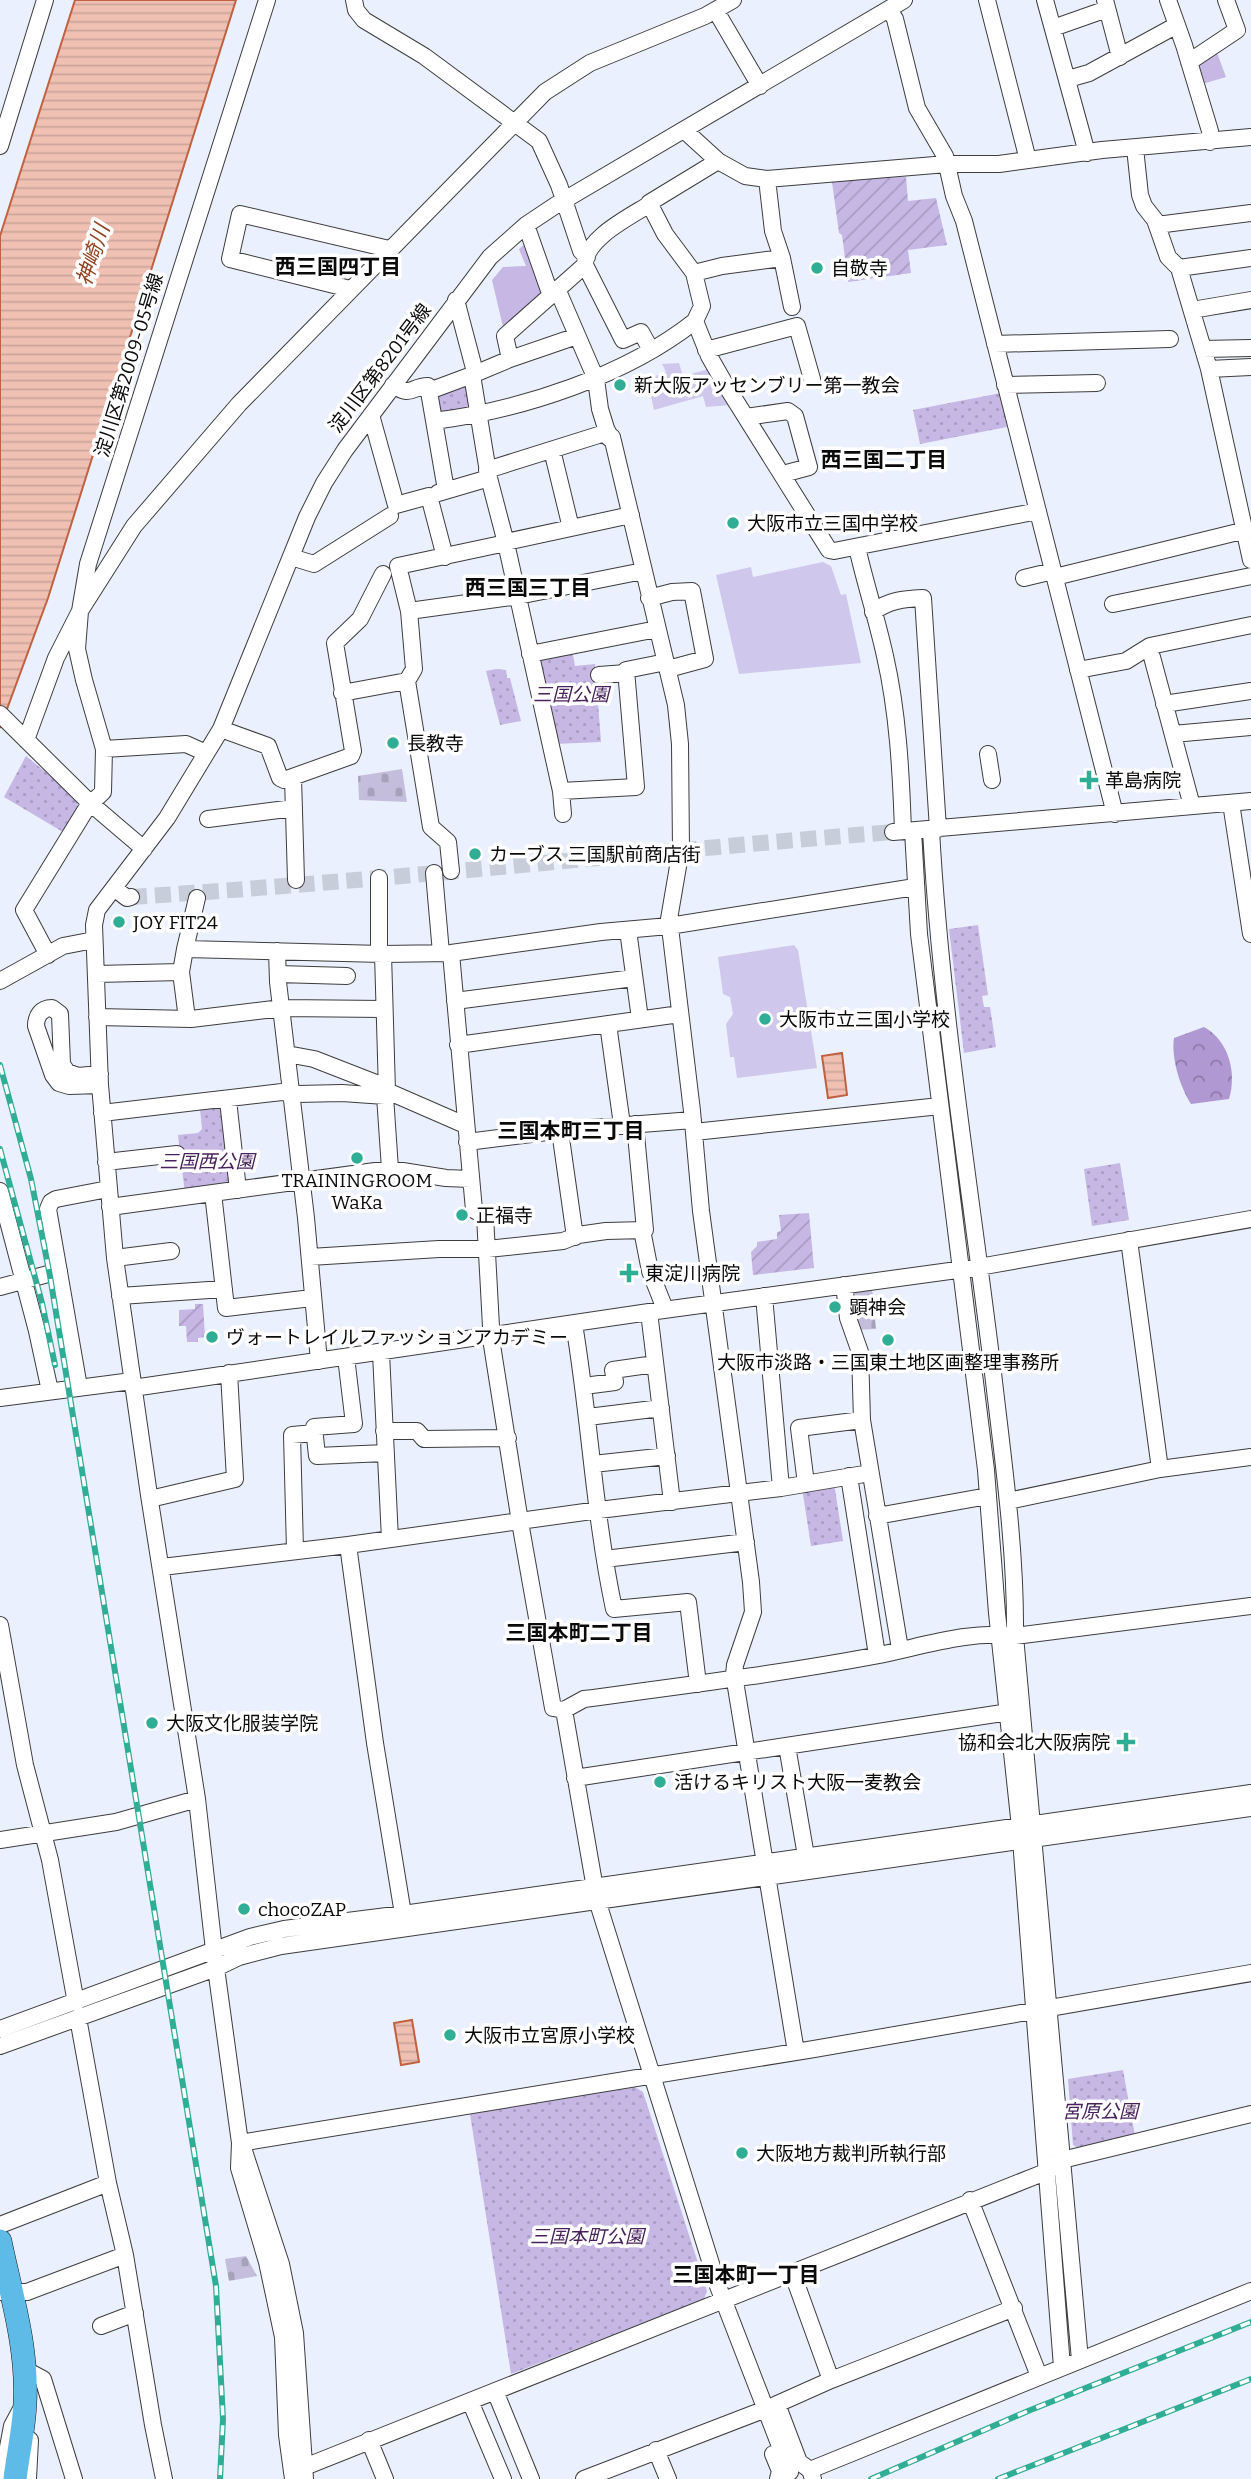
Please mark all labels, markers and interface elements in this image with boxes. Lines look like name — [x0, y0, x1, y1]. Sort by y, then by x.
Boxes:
water label: 神崎川 — [71, 219, 116, 289]
district label: 西三国四丁目 — [275, 254, 401, 280]
place label: 自敬寺 — [831, 257, 888, 280]
marker: 自敬寺 — [809, 260, 825, 276]
street label: 淀川区第2009-05号線 — [90, 270, 168, 460]
street label: 淀川区第8201号線 — [324, 299, 436, 437]
place label: 新大阪アッセンブリー第一教会 — [634, 374, 899, 397]
marker: 新大阪アッセンブリー第一教会 — [612, 377, 628, 393]
district label: 西三国二丁目 — [821, 447, 947, 473]
place label: 大阪市立三国中学校 — [747, 512, 918, 535]
marker: 大阪市立三国中学校 — [725, 515, 741, 531]
district label: 西三国三丁目 — [465, 575, 591, 601]
park label: 三国公園 — [533, 683, 612, 706]
place label: 長教寺 — [407, 732, 464, 755]
marker: 長教寺 — [385, 735, 401, 751]
place label: 革島病院 — [1105, 769, 1181, 792]
marker: 革島病院 — [1079, 770, 1099, 790]
place label: カーブス 三国駅前商店街 — [489, 843, 701, 866]
marker: カーブス 三国駅前商店街 — [467, 846, 483, 862]
place label: JOY FIT24 — [132, 911, 218, 934]
marker: JOY FIT24 — [111, 914, 127, 930]
place label: 大阪市立三国小学校 — [779, 1008, 950, 1031]
marker: 大阪市立三国小学校 — [757, 1011, 773, 1027]
district label: 三国本町三丁目 — [498, 1118, 645, 1144]
park label: 三国西公園 — [159, 1150, 257, 1173]
marker: TRAININGROOM WaKa — [349, 1150, 365, 1166]
place label: TRAININGROOM WaKa — [282, 1169, 432, 1214]
place label: 正福寺 — [476, 1204, 533, 1227]
marker: 正福寺 — [454, 1207, 470, 1223]
place label: 東淀川病院 — [645, 1262, 740, 1285]
marker: 東淀川病院 — [619, 1263, 639, 1283]
place label: 顕神会 — [849, 1296, 906, 1319]
marker: 顕神会 — [827, 1299, 843, 1315]
place label: ヴォートレイルファッションアカデミー — [226, 1326, 568, 1349]
marker: ヴォートレイルファッションアカデミー — [204, 1329, 220, 1345]
marker: 大阪市淡路・三国東土地区画整理事務所 — [880, 1332, 896, 1348]
place label: 大阪市淡路・三国東土地区画整理事務所 — [717, 1351, 1059, 1374]
district label: 三国本町二丁目 — [506, 1620, 653, 1646]
place label: 大阪文化服装学院 — [166, 1712, 318, 1735]
marker: 大阪文化服装学院 — [144, 1715, 160, 1731]
place label: 協和会北大阪病院 — [958, 1731, 1110, 1754]
marker: 協和会北大阪病院 — [1116, 1732, 1136, 1752]
place label: 活けるキリスト大阪一麦教会 — [674, 1771, 921, 1794]
marker: 活けるキリスト大阪一麦教会 — [652, 1774, 668, 1790]
place label: chocoZAP — [258, 1898, 346, 1921]
marker: chocoZAP — [236, 1901, 252, 1917]
place label: 大阪市立宮原小学校 — [464, 2024, 635, 2047]
marker: 大阪市立宮原小学校 — [442, 2027, 458, 2043]
park label: 宮原公園 — [1062, 2100, 1141, 2123]
place label: 大阪地方裁判所執行部 — [756, 2142, 946, 2165]
marker: 大阪地方裁判所執行部 — [734, 2145, 750, 2161]
park label: 三国本町公園 — [530, 2225, 647, 2248]
district label: 三国本町一丁目 — [673, 2262, 820, 2288]

